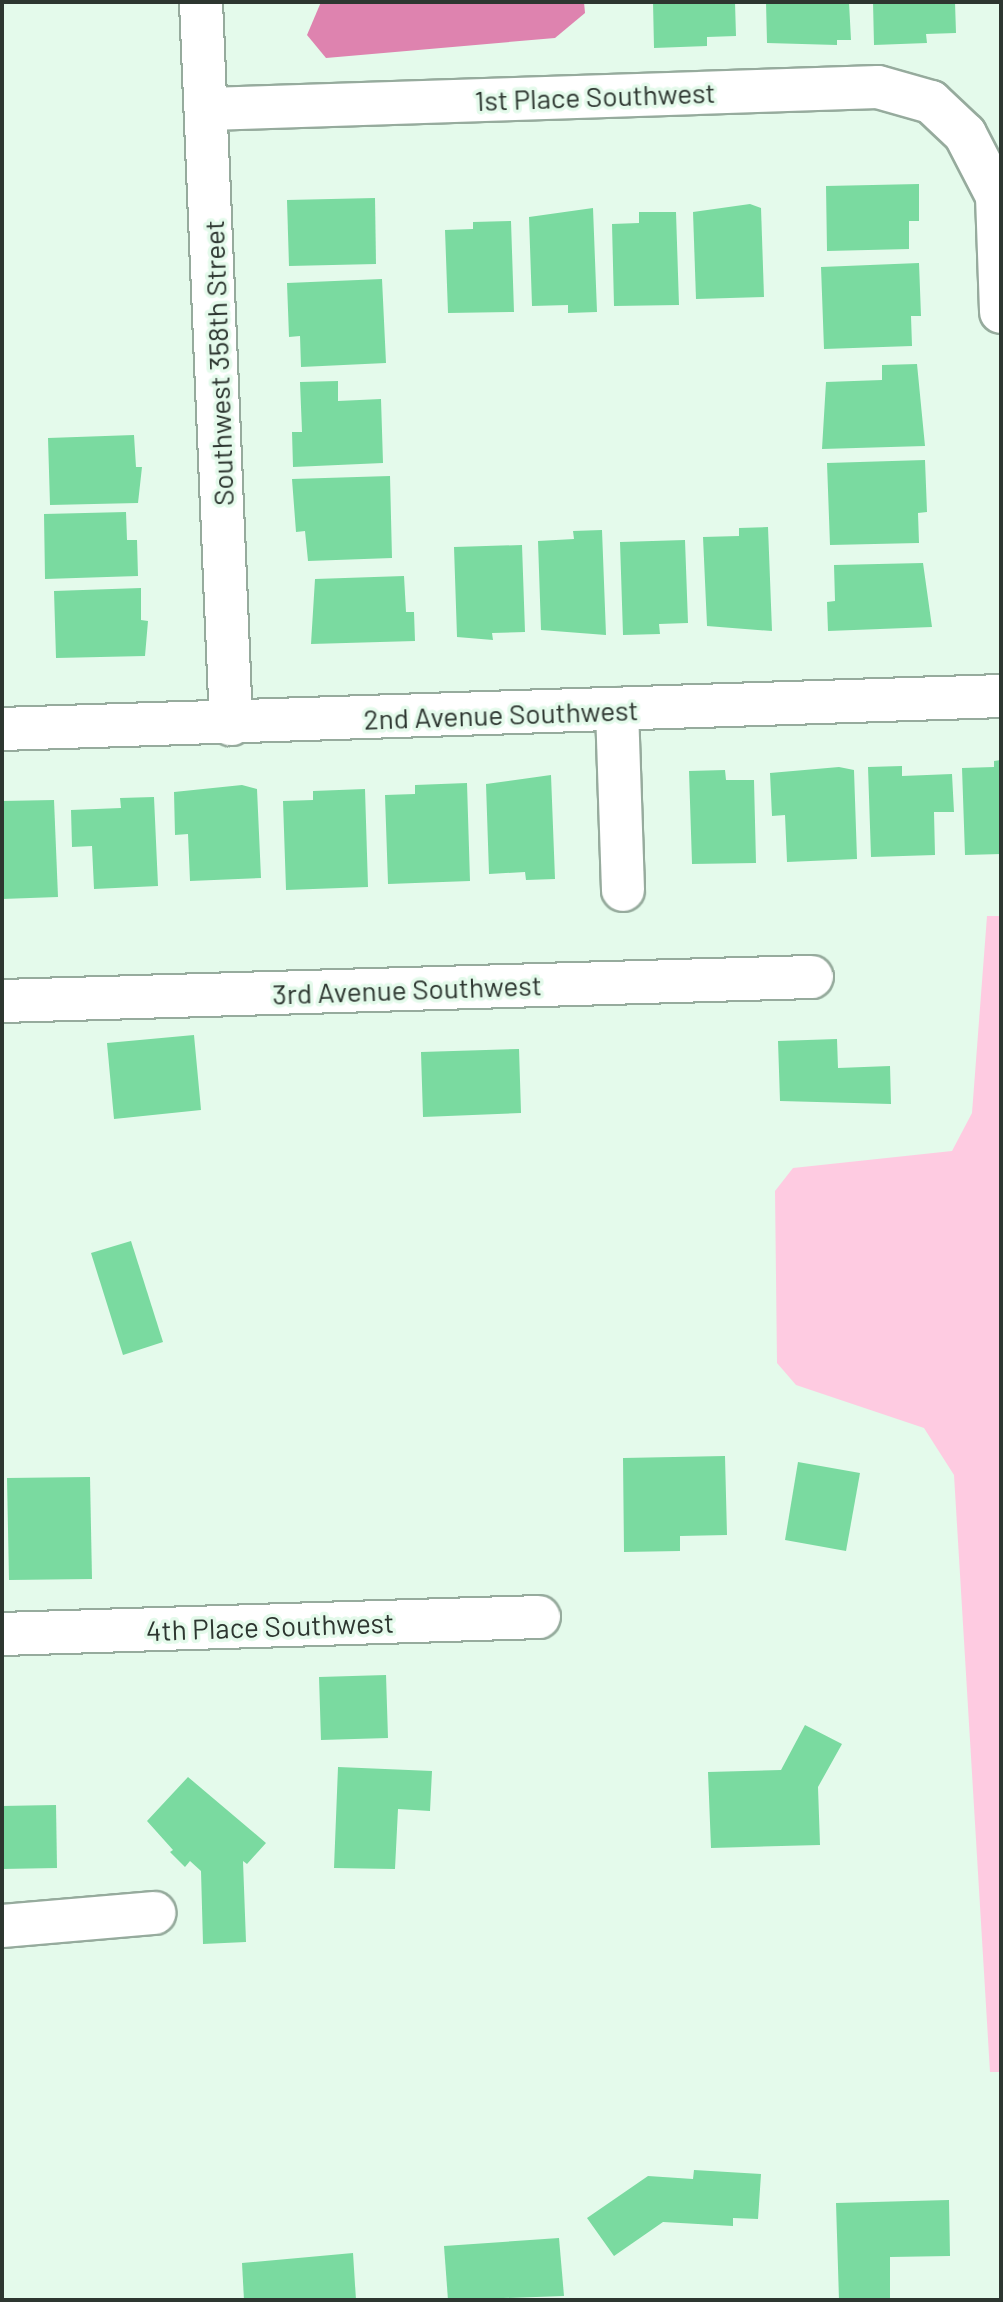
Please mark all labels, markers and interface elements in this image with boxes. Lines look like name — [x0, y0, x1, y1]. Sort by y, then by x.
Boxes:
street label: 1st Place Southwest — [474, 75, 716, 117]
street label: Southwest 358th Street — [196, 220, 240, 506]
street label: 2nd Avenue Southwest — [363, 692, 639, 736]
street label: 3rd Avenue Southwest — [272, 968, 542, 1010]
street label: 4th Place Southwest — [145, 1605, 395, 1647]

